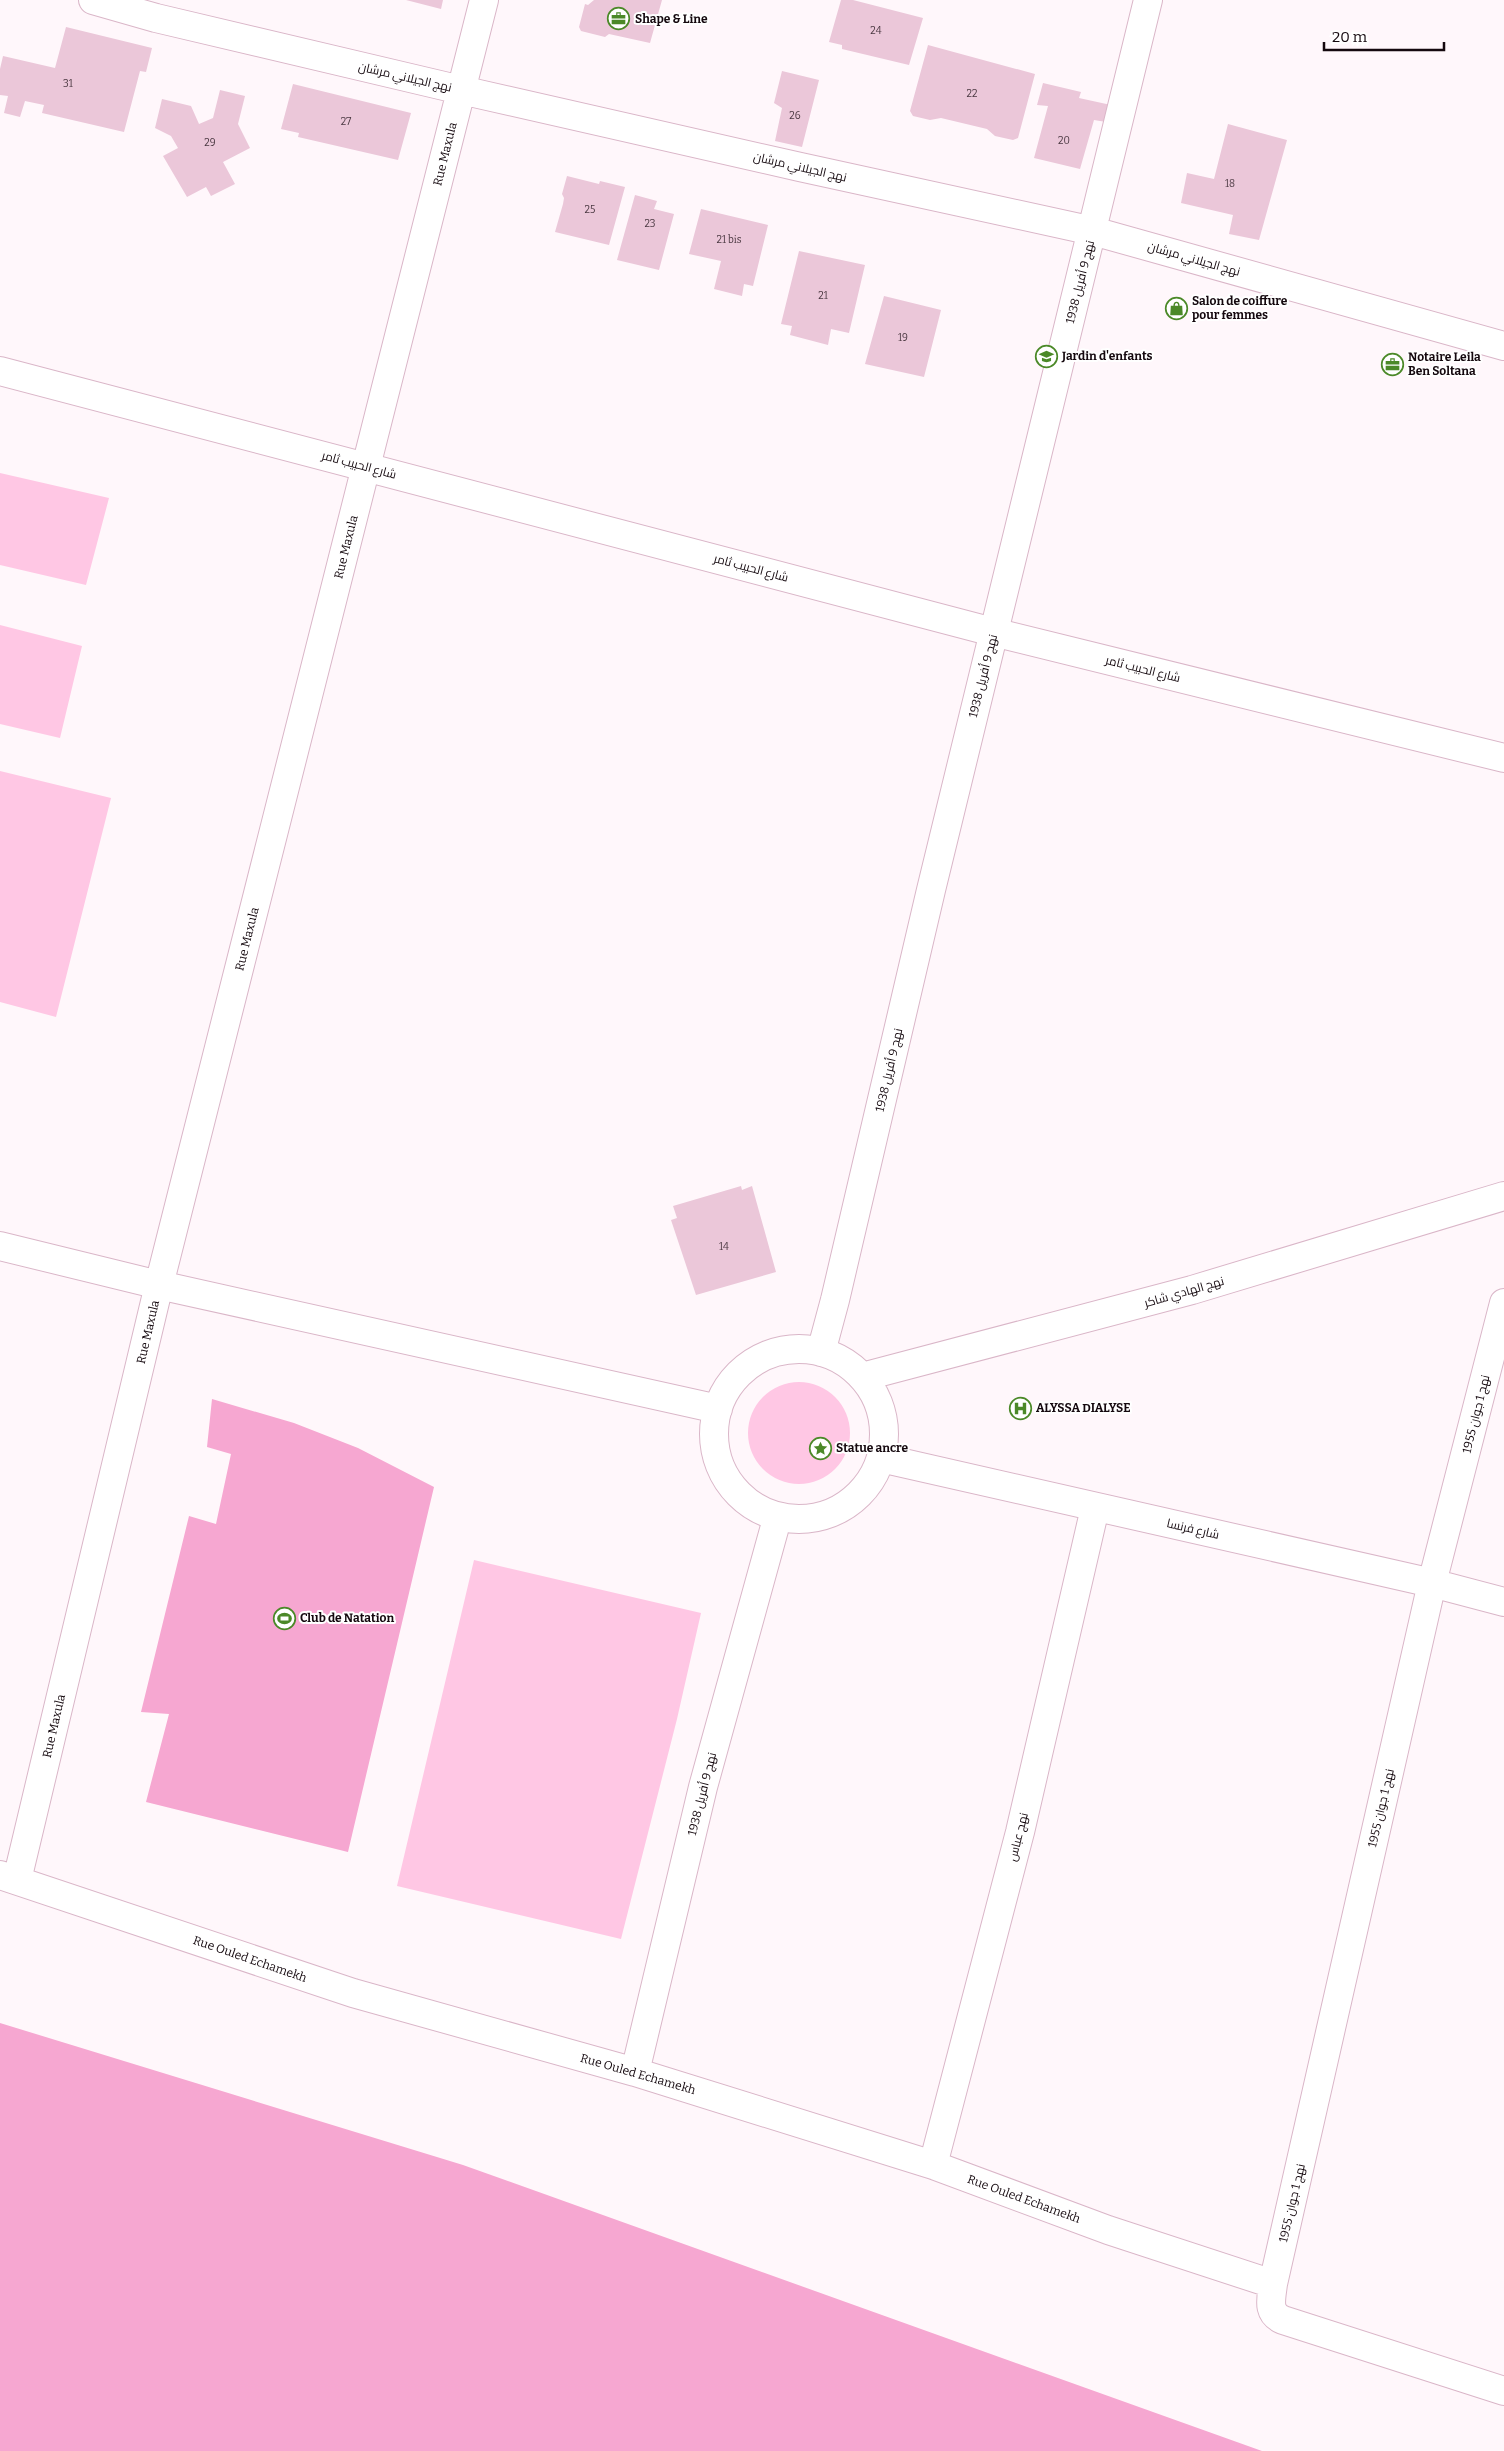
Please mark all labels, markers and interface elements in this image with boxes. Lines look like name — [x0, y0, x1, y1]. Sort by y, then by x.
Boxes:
office icon: Shape & Line — [607, 7, 631, 31]
place label: Shape & Line — [635, 12, 708, 26]
scale bar — [1324, 20, 1444, 52]
house number: 24 — [870, 25, 882, 37]
text: 20 m — [1332, 28, 1368, 46]
street label: نهج الجيلاني مرشان — [356, 59, 453, 97]
house number: 31 — [63, 78, 73, 90]
house number: 22 — [967, 88, 977, 100]
house number: 26 — [789, 110, 801, 122]
house number: 27 — [341, 116, 351, 128]
street label: Rue Maxula — [430, 120, 460, 187]
house number: 20 — [1058, 135, 1070, 147]
house number: 29 — [204, 137, 216, 149]
street label: نهج الجيلاني مرشان — [751, 149, 848, 187]
house number: 18 — [1225, 178, 1235, 190]
house number: 25 — [585, 204, 595, 216]
house number: 23 — [644, 218, 656, 230]
house number: 21 bis — [716, 234, 742, 246]
street label: نهج 9 أفريل 1938 — [1062, 239, 1098, 325]
street label: نهج الجيلاني مرشان — [1145, 239, 1242, 282]
house number: 21 — [818, 290, 828, 302]
place label: Salon de coiffure pour femmes — [1192, 294, 1288, 322]
shop icon: Salon de coiffure pour femmes — [1164, 296, 1188, 320]
house number: 19 — [898, 332, 908, 344]
school or university icon: Jardin d'enfants — [1034, 344, 1058, 368]
place label: Jardin d'enfants — [1061, 349, 1153, 363]
place label: Notaire Leila Ben Soltana — [1408, 350, 1481, 378]
office icon: Notaire Leila Ben Soltana — [1380, 352, 1404, 376]
street label: شارع الحبيب ثامر — [319, 448, 398, 483]
street label: Rue Maxula — [331, 513, 361, 580]
street label: شارع الحبيب ثامر — [711, 551, 790, 586]
street label: نهج 9 أفريل 1938 — [965, 633, 1001, 719]
street label: شارع الحبيب ثامر — [1103, 653, 1182, 686]
street label: Rue Maxula — [232, 905, 262, 972]
street label: نهج 9 أفريل 1938 — [872, 1027, 906, 1113]
house number: 14 — [719, 1241, 729, 1253]
street label: نهج الهادي شاكر — [1141, 1274, 1226, 1313]
street label: Rue Maxula — [134, 1298, 162, 1365]
street label: نهج 1 جوان 1955 — [1459, 1373, 1493, 1455]
hospital icon: ALYSSA DIALYSE — [1008, 1396, 1032, 1420]
place label: ALYSSA DIALYSE — [1036, 1401, 1131, 1415]
place icon: Statue ancre — [808, 1436, 832, 1460]
place label: Statue ancre — [836, 1441, 909, 1455]
street label: شارع فرنسا — [1165, 1516, 1221, 1543]
sports icon: Club de Natation — [272, 1606, 296, 1630]
place label: Club de Natation — [300, 1611, 395, 1625]
street label: Rue Maxula — [40, 1692, 68, 1759]
street label: نهج 9 أفريل 1938 — [684, 1751, 720, 1837]
street label: نهج 1 جوان 1955 — [1365, 1767, 1398, 1849]
street label: نهج عباس — [1005, 1811, 1032, 1863]
street label: Rue Ouled Echamekh — [191, 1933, 309, 1985]
street label: Rue Ouled Echamekh — [579, 2051, 698, 2097]
street label: نهج 1 جوان 1955 — [1276, 2162, 1309, 2244]
street label: Rue Ouled Echamekh — [966, 2172, 1083, 2226]

